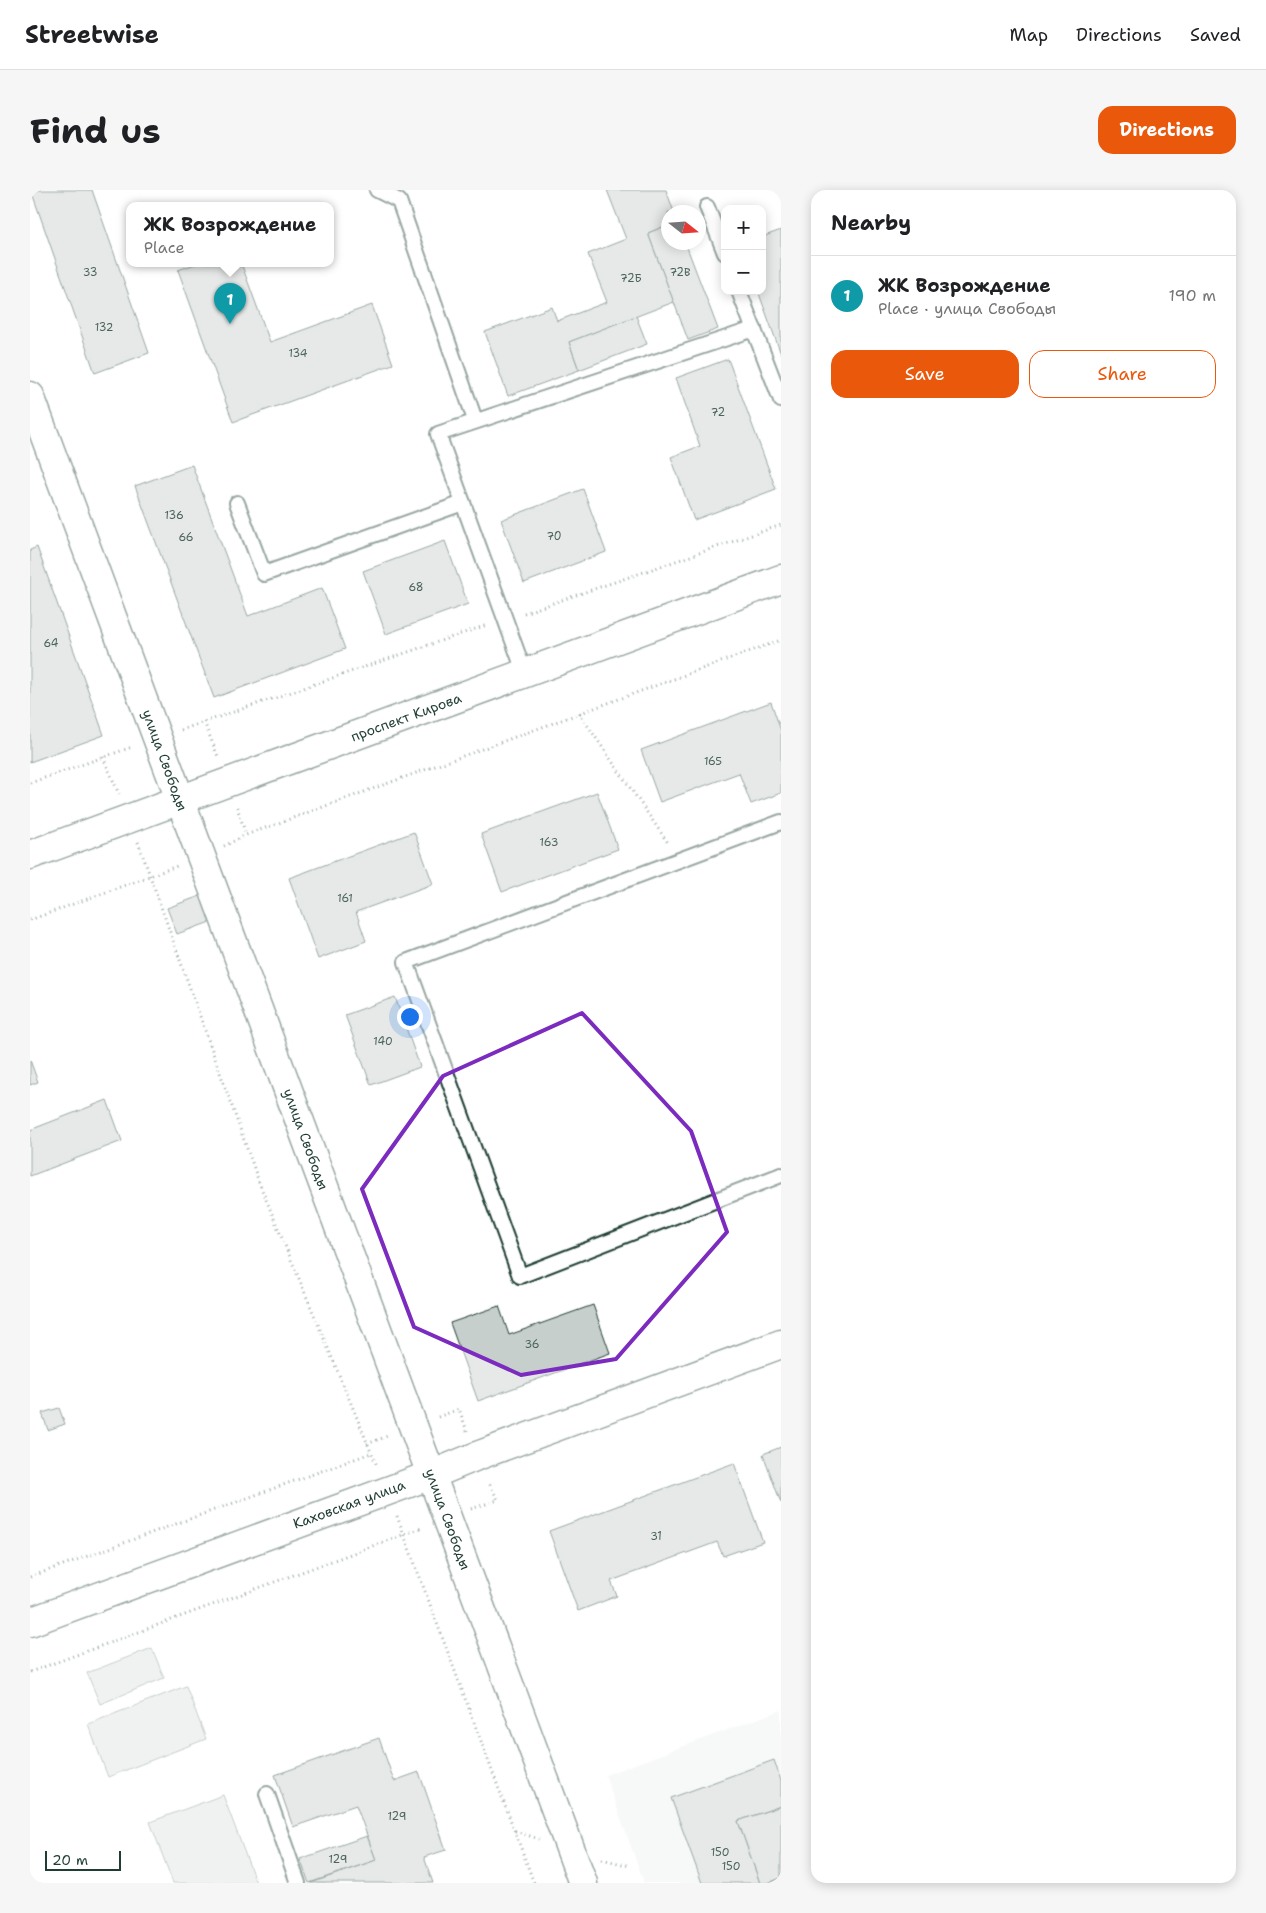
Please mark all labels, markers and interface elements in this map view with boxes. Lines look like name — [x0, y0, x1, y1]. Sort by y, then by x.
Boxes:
text: Streetwise — [25, 19, 159, 51]
text: Map — [1010, 23, 1048, 47]
text: Directions — [1076, 23, 1162, 47]
text: Saved — [1190, 23, 1241, 47]
button: Directions — [1098, 106, 1236, 154]
text: Find us — [30, 107, 161, 154]
popup — [126, 202, 334, 267]
north arrow — [661, 205, 706, 250]
map controls — [721, 205, 766, 295]
button: + — [721, 205, 766, 250]
text: Nearby — [831, 209, 911, 237]
text: ЖК Возрождение — [144, 212, 316, 237]
text: Place — [144, 237, 185, 258]
button: − — [721, 250, 766, 295]
house number: 33 — [83, 265, 97, 280]
house number: 72В — [670, 265, 691, 280]
house number: 72Б — [620, 271, 642, 286]
text: ЖК Возрождение — [878, 273, 1051, 298]
pin: 1 — [214, 283, 246, 324]
text: 1 — [843, 285, 851, 306]
text: 190 m — [1169, 285, 1216, 306]
text: Place · улица Свободы — [878, 298, 1056, 319]
house number: 132 — [95, 320, 113, 335]
house number: 134 — [288, 346, 308, 361]
button: Save — [831, 350, 1019, 398]
button: Share — [1029, 350, 1216, 398]
house number: 72 — [711, 405, 725, 420]
house number: 136 — [164, 508, 184, 523]
house number: 70 — [546, 529, 562, 544]
house number: 66 — [178, 530, 194, 545]
house number: 68 — [409, 580, 423, 595]
house number: 64 — [43, 636, 59, 651]
street label: проспект Кирова — [348, 689, 464, 745]
street label: улица Свободы — [138, 707, 192, 813]
house number: 165 — [704, 754, 722, 769]
house number: 163 — [540, 835, 558, 850]
house number: 161 — [337, 891, 353, 906]
your location — [397, 1004, 423, 1030]
house number: 140 — [373, 1034, 393, 1049]
street label: улица Свободы — [279, 1086, 333, 1192]
house number: 36 — [524, 1337, 540, 1352]
street label: улица Свободы — [421, 1466, 475, 1572]
street label: Каховская улица — [290, 1475, 408, 1533]
house number: 31 — [650, 1529, 662, 1544]
house number: 129 — [388, 1809, 406, 1824]
house number: 150 — [711, 1845, 729, 1860]
scale bar — [45, 1848, 121, 1871]
text: 20 m — [52, 1851, 88, 1869]
house number: 129 — [329, 1852, 347, 1867]
house number: 150 — [722, 1859, 740, 1874]

